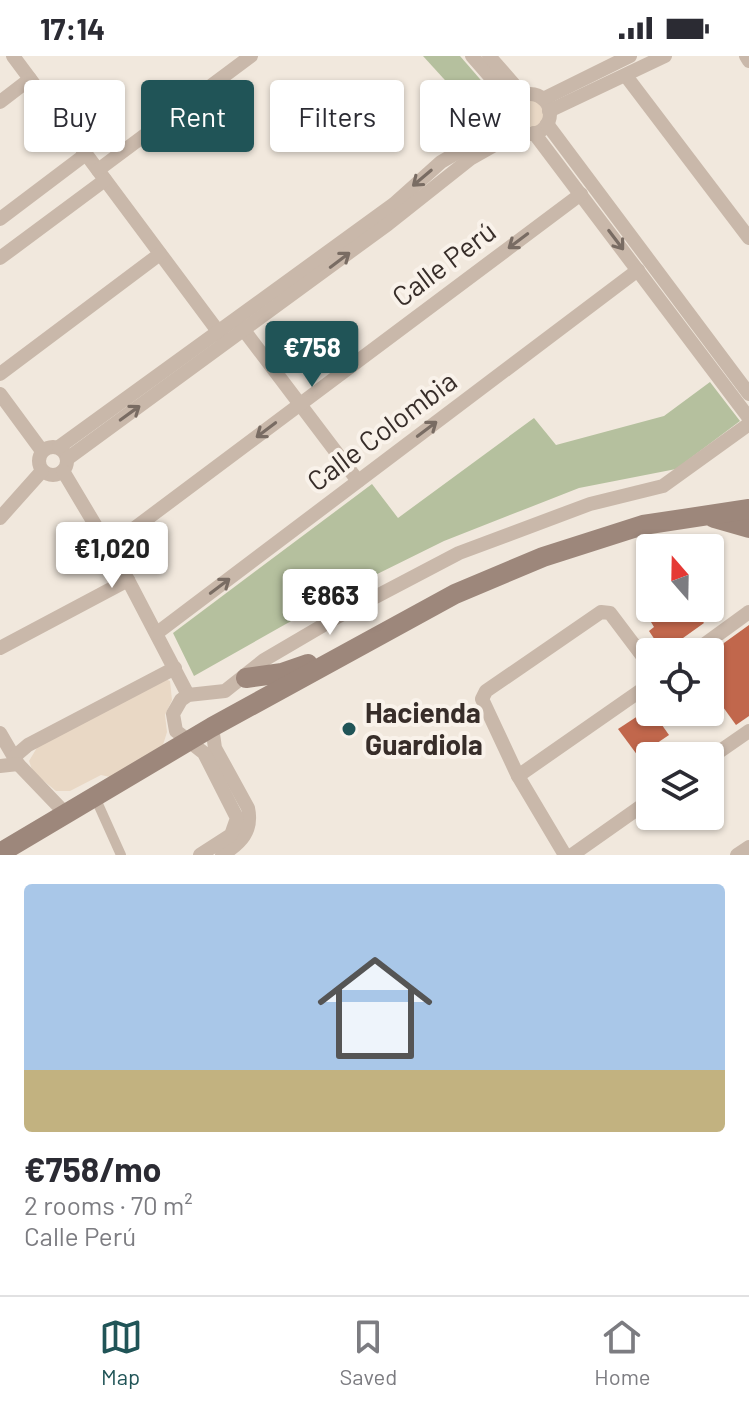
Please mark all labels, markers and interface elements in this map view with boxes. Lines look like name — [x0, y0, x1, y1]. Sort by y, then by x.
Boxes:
text: 17:14 — [40, 10, 105, 46]
chip: Buy — [24, 80, 125, 152]
chip: Rent — [141, 80, 254, 152]
chip: Filters — [270, 80, 404, 152]
chip: New — [420, 80, 530, 152]
one-way arrow — [413, 169, 433, 187]
street label: Calle Perú — [385, 213, 502, 313]
one-way arrow — [607, 229, 624, 250]
one-way arrow — [508, 232, 529, 249]
one-way arrow — [329, 251, 350, 268]
pin: €758 — [265, 321, 359, 389]
text: €758 — [283, 331, 341, 362]
street label: Calle Colombia — [300, 363, 463, 497]
one-way arrow — [119, 405, 141, 421]
one-way arrow — [416, 421, 437, 438]
one-way arrow — [256, 422, 277, 439]
pin: €1,020 — [47, 522, 177, 590]
text: €1,020 — [74, 532, 150, 563]
north arrow — [636, 534, 724, 622]
map controls — [636, 534, 724, 830]
pin: €863 — [283, 569, 377, 637]
one-way arrow — [208, 578, 230, 595]
text: €863 — [301, 579, 359, 610]
button: locate — [636, 638, 724, 726]
place label: Hacienda Guardiola — [365, 695, 483, 761]
marker: Hacienda Guardiola — [340, 720, 358, 738]
button: layers — [636, 742, 724, 830]
icon: home — [303, 936, 447, 1080]
text: €758/mo — [24, 1148, 161, 1189]
text: 2 rooms · 70 m² — [24, 1189, 193, 1220]
text: Calle Perú — [24, 1220, 136, 1251]
tab: Map — [99, 1315, 143, 1389]
tab: Saved — [340, 1315, 397, 1389]
tab: Home — [594, 1315, 650, 1389]

